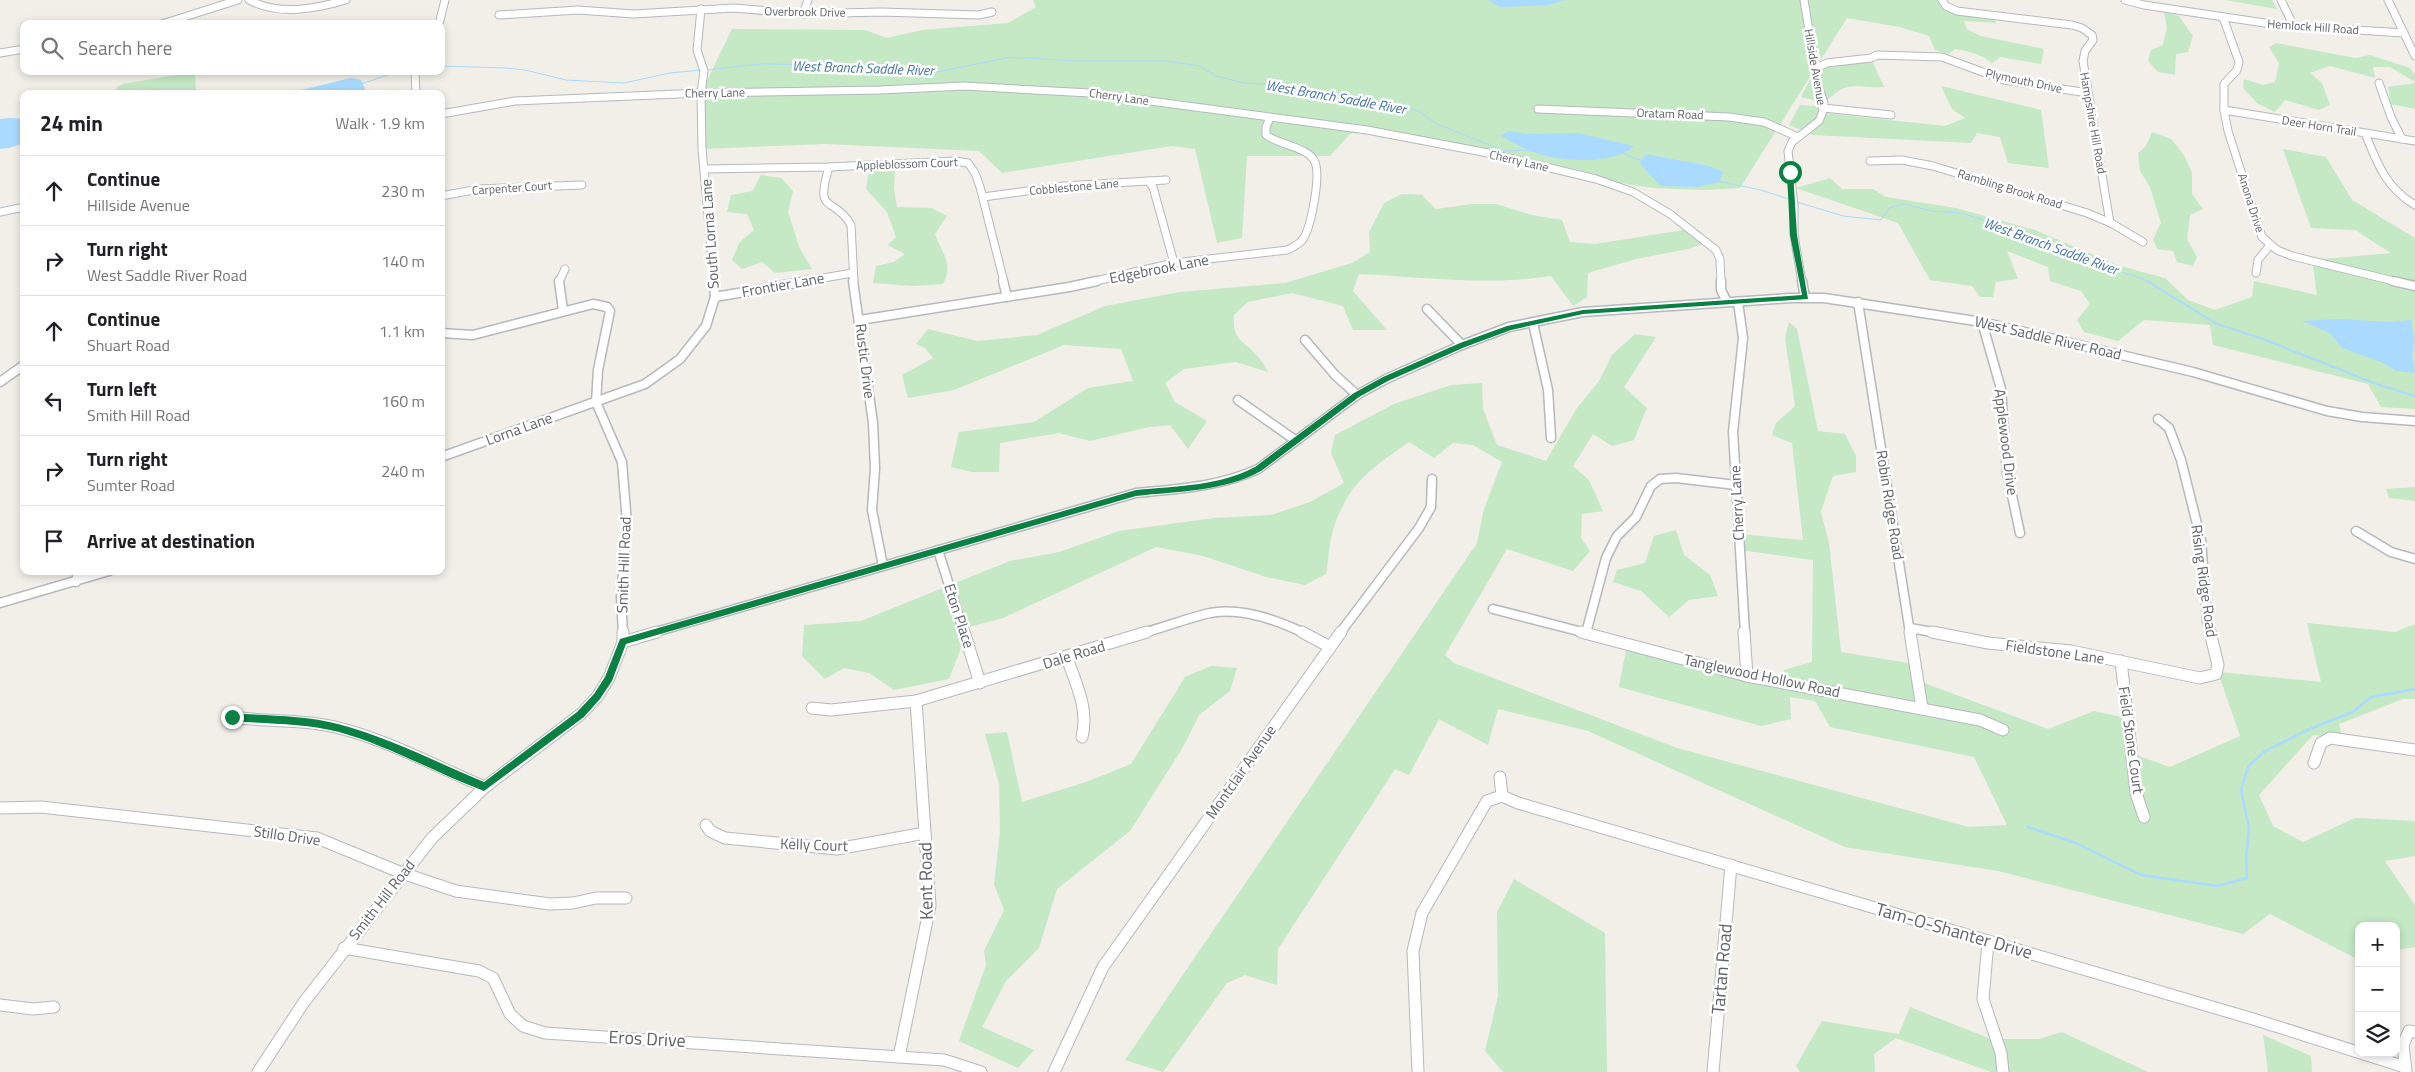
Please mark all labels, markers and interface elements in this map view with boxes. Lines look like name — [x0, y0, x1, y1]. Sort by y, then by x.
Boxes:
street label: Overbrook Drive — [764, 1, 846, 22]
street label: Hemlock Hill Road — [2267, 14, 2359, 39]
search box — [20, 20, 445, 75]
street label: Hillside Avenue — [1799, 27, 1832, 107]
text: Search here — [78, 33, 172, 62]
icon: search — [38, 34, 66, 62]
water label: West Branch Saddle River — [792, 55, 936, 81]
street label: Plymouth Drive — [1984, 63, 2064, 98]
street label: Hampshire Hill Road — [2075, 71, 2112, 175]
water label: West Branch Saddle River — [1264, 74, 1409, 119]
street label: Cherry Lane — [685, 82, 745, 103]
street label: Cherry Lane — [1088, 83, 1150, 110]
street label: Oratam Road — [1636, 103, 1704, 124]
text: 24 min — [40, 107, 103, 139]
street label: Deer Horn Trail — [2280, 110, 2358, 141]
text: Walk · 1.9 km — [335, 111, 425, 135]
street label: Cherry Lane — [1488, 145, 1551, 177]
street label: Appleblossom Court — [856, 152, 959, 175]
route start — [1779, 161, 1802, 184]
text: Continue — [87, 164, 160, 193]
street label: Rambling Brook Road — [1955, 164, 2065, 214]
street label: Anona Drive — [2233, 171, 2270, 235]
street label: Cobblestone Lane — [1028, 173, 1119, 200]
street label: Carpenter Court — [471, 175, 553, 200]
icon: ahead — [40, 177, 68, 205]
street label: South Lorna Lane — [694, 178, 725, 290]
text: 230 m — [381, 179, 425, 203]
text: Hillside Avenue — [87, 193, 190, 217]
water label: West Branch Saddle River — [1981, 211, 2123, 280]
text: Turn right — [87, 234, 168, 263]
icon: right — [40, 247, 68, 275]
street label: Edgebrook Lane — [1107, 248, 1211, 289]
text: 140 m — [381, 249, 425, 273]
text: West Saddle River Road — [87, 263, 247, 287]
street label: Frontier Lane — [740, 266, 826, 303]
text: Continue — [87, 304, 160, 333]
street label: West Saddle River Road — [1972, 309, 2124, 366]
icon: ahead — [40, 317, 68, 345]
text: 1.1 km — [379, 319, 425, 343]
street label: Rustic Drive — [849, 322, 882, 400]
text: Shuart Road — [87, 333, 170, 357]
text: Turn left — [87, 374, 157, 403]
icon: left — [40, 387, 68, 415]
street label: Applewood Drive — [1989, 387, 2024, 496]
text: 160 m — [381, 389, 425, 413]
text: Smith Hill Road — [87, 403, 190, 427]
street label: Lorna Lane — [482, 406, 555, 451]
text: Turn right — [87, 444, 168, 473]
street label: Robin Ridge Road — [1870, 448, 1911, 562]
icon: right — [40, 457, 68, 485]
text: 240 m — [381, 459, 425, 483]
street label: Cherry Lane — [1723, 465, 1750, 541]
text: Sumter Road — [87, 473, 175, 497]
street label: Smith Hill Road — [610, 516, 637, 614]
street label: Rising Ridge Road — [2185, 523, 2224, 639]
text: Arrive at destination — [87, 526, 255, 555]
icon: arrive — [40, 527, 68, 555]
street label: Eton Place — [938, 581, 981, 651]
street label: Fieldstone Lane — [2004, 633, 2106, 670]
street label: Dale Road — [1040, 634, 1108, 675]
street label: Tanglewood Hollow Road — [1682, 648, 1842, 703]
street label: Field Stone Court — [2113, 685, 2150, 796]
route end — [221, 706, 244, 729]
street label: Montclair Avenue — [1200, 720, 1282, 823]
street label: Stillo Drive — [252, 819, 322, 852]
street label: Kelly Court — [780, 832, 849, 857]
street label: Kent Road — [911, 842, 940, 920]
street label: Smith Hill Road — [343, 855, 420, 945]
street label: Tam-O-Shanter Drive — [1873, 895, 2036, 966]
street label: Tartan Road — [1704, 922, 1739, 1015]
map controls — [2355, 922, 2400, 1057]
button: + — [2355, 922, 2400, 967]
button: − — [2355, 967, 2400, 1012]
button: layers — [2355, 1012, 2400, 1057]
street label: Eros Drive — [608, 1023, 686, 1054]

